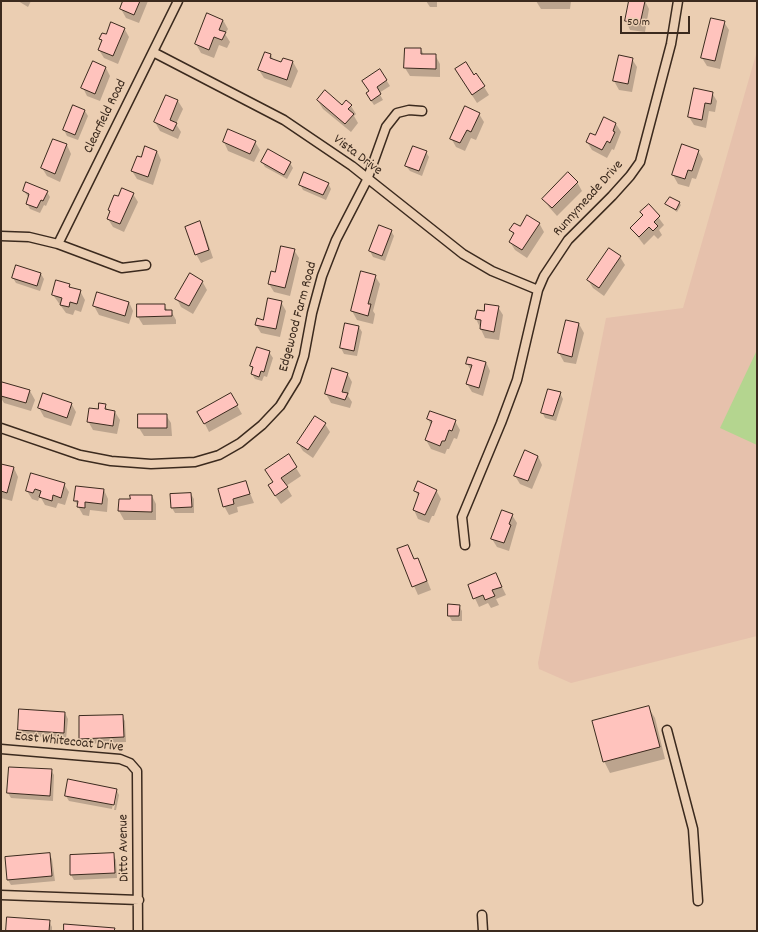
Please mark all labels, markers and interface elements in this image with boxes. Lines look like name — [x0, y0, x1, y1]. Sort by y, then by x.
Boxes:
scale bar — [622, 8, 692, 34]
text: 50 m — [627, 14, 650, 31]
street label: Clearfield Road — [81, 77, 131, 157]
street label: Vista Drive — [329, 132, 385, 180]
street label: Runnymeade Drive — [550, 157, 628, 241]
street label: Edgewood Farm Road — [276, 260, 322, 374]
street label: East Whitecoat Drive — [14, 729, 124, 757]
street label: Ditto Avenue — [116, 814, 134, 882]

